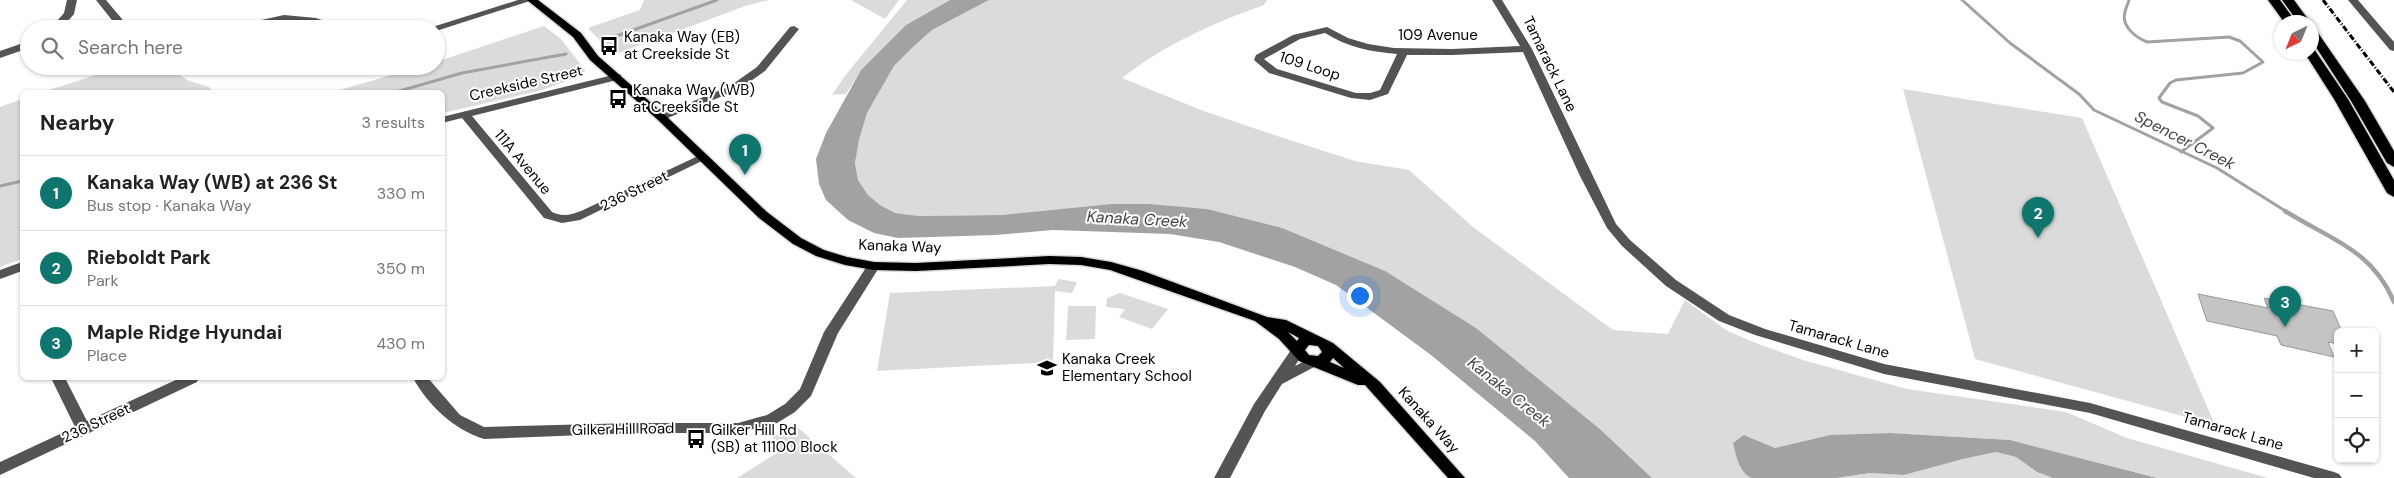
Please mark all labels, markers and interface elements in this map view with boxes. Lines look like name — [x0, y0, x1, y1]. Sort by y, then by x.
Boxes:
street label: Tamarack Lane — [1518, 13, 1582, 115]
north arrow — [2274, 15, 2319, 60]
search box — [20, 20, 445, 75]
street label: 109 Avenue — [1398, 25, 1478, 45]
place label: Kanaka Way (EB) at Creekside St — [624, 27, 740, 64]
icon: search — [38, 34, 66, 62]
text: Search here — [78, 35, 183, 60]
bus stop icon: Kanaka Way (EB) at Creekside St — [598, 35, 620, 57]
street label: 109 Loop — [1277, 47, 1343, 85]
street label: Creekside Street — [467, 60, 585, 106]
place label: Kanaka Way (WB) at Creekside St — [633, 80, 755, 117]
bus stop icon: Kanaka Way (WB) at Creekside St — [607, 88, 629, 110]
water label: Spencer Creek — [2131, 106, 2239, 175]
text: Nearby — [40, 109, 114, 137]
text: 3 results — [362, 112, 425, 133]
street label: 111A Avenue — [490, 125, 556, 199]
pin: 1 — [729, 134, 761, 175]
street label: 236 Street — [597, 166, 671, 216]
text: Kanaka Way (WB) at 236 St — [87, 170, 338, 195]
text: 1 — [53, 183, 59, 204]
text: 330 m — [377, 183, 425, 204]
text: Bus stop · Kanaka Way — [87, 195, 252, 216]
pin: 2 — [2022, 197, 2054, 238]
water label: Kanaka Creek — [1086, 206, 1189, 232]
street label: Kanaka Way — [858, 235, 943, 257]
text: Rieboldt Park — [87, 245, 211, 270]
text: 2 — [51, 258, 61, 279]
text: 350 m — [376, 258, 425, 279]
text: Park — [87, 270, 119, 291]
your location — [1347, 283, 1373, 309]
pin: 3 — [2269, 286, 2301, 327]
street label: Tamarack Lane — [1786, 315, 1892, 363]
text: Maple Ridge Hyundai — [87, 320, 282, 345]
map controls — [2334, 328, 2379, 463]
button: + — [2334, 328, 2379, 373]
text: 3 — [51, 333, 61, 354]
text: 430 m — [376, 333, 425, 354]
text: Place — [87, 345, 127, 366]
place label: Kanaka Creek Elementary School — [1062, 349, 1192, 386]
water label: Kanaka Creek — [1463, 352, 1555, 432]
school or university icon: Kanaka Creek Elementary School — [1036, 357, 1058, 379]
button: − — [2334, 373, 2379, 418]
street label: Kanaka Way — [1394, 382, 1465, 458]
street label: 236 Street — [58, 398, 134, 448]
street label: Tamarack Lane — [2180, 407, 2286, 455]
street label: Gilker Hill Road — [571, 418, 675, 440]
button: locate — [2334, 418, 2379, 463]
place label: Gilker Hill Rd (SB) at 11100 Block — [711, 420, 838, 457]
bus stop icon: Gilker Hill Rd (SB) at 11100 Block — [685, 428, 707, 450]

